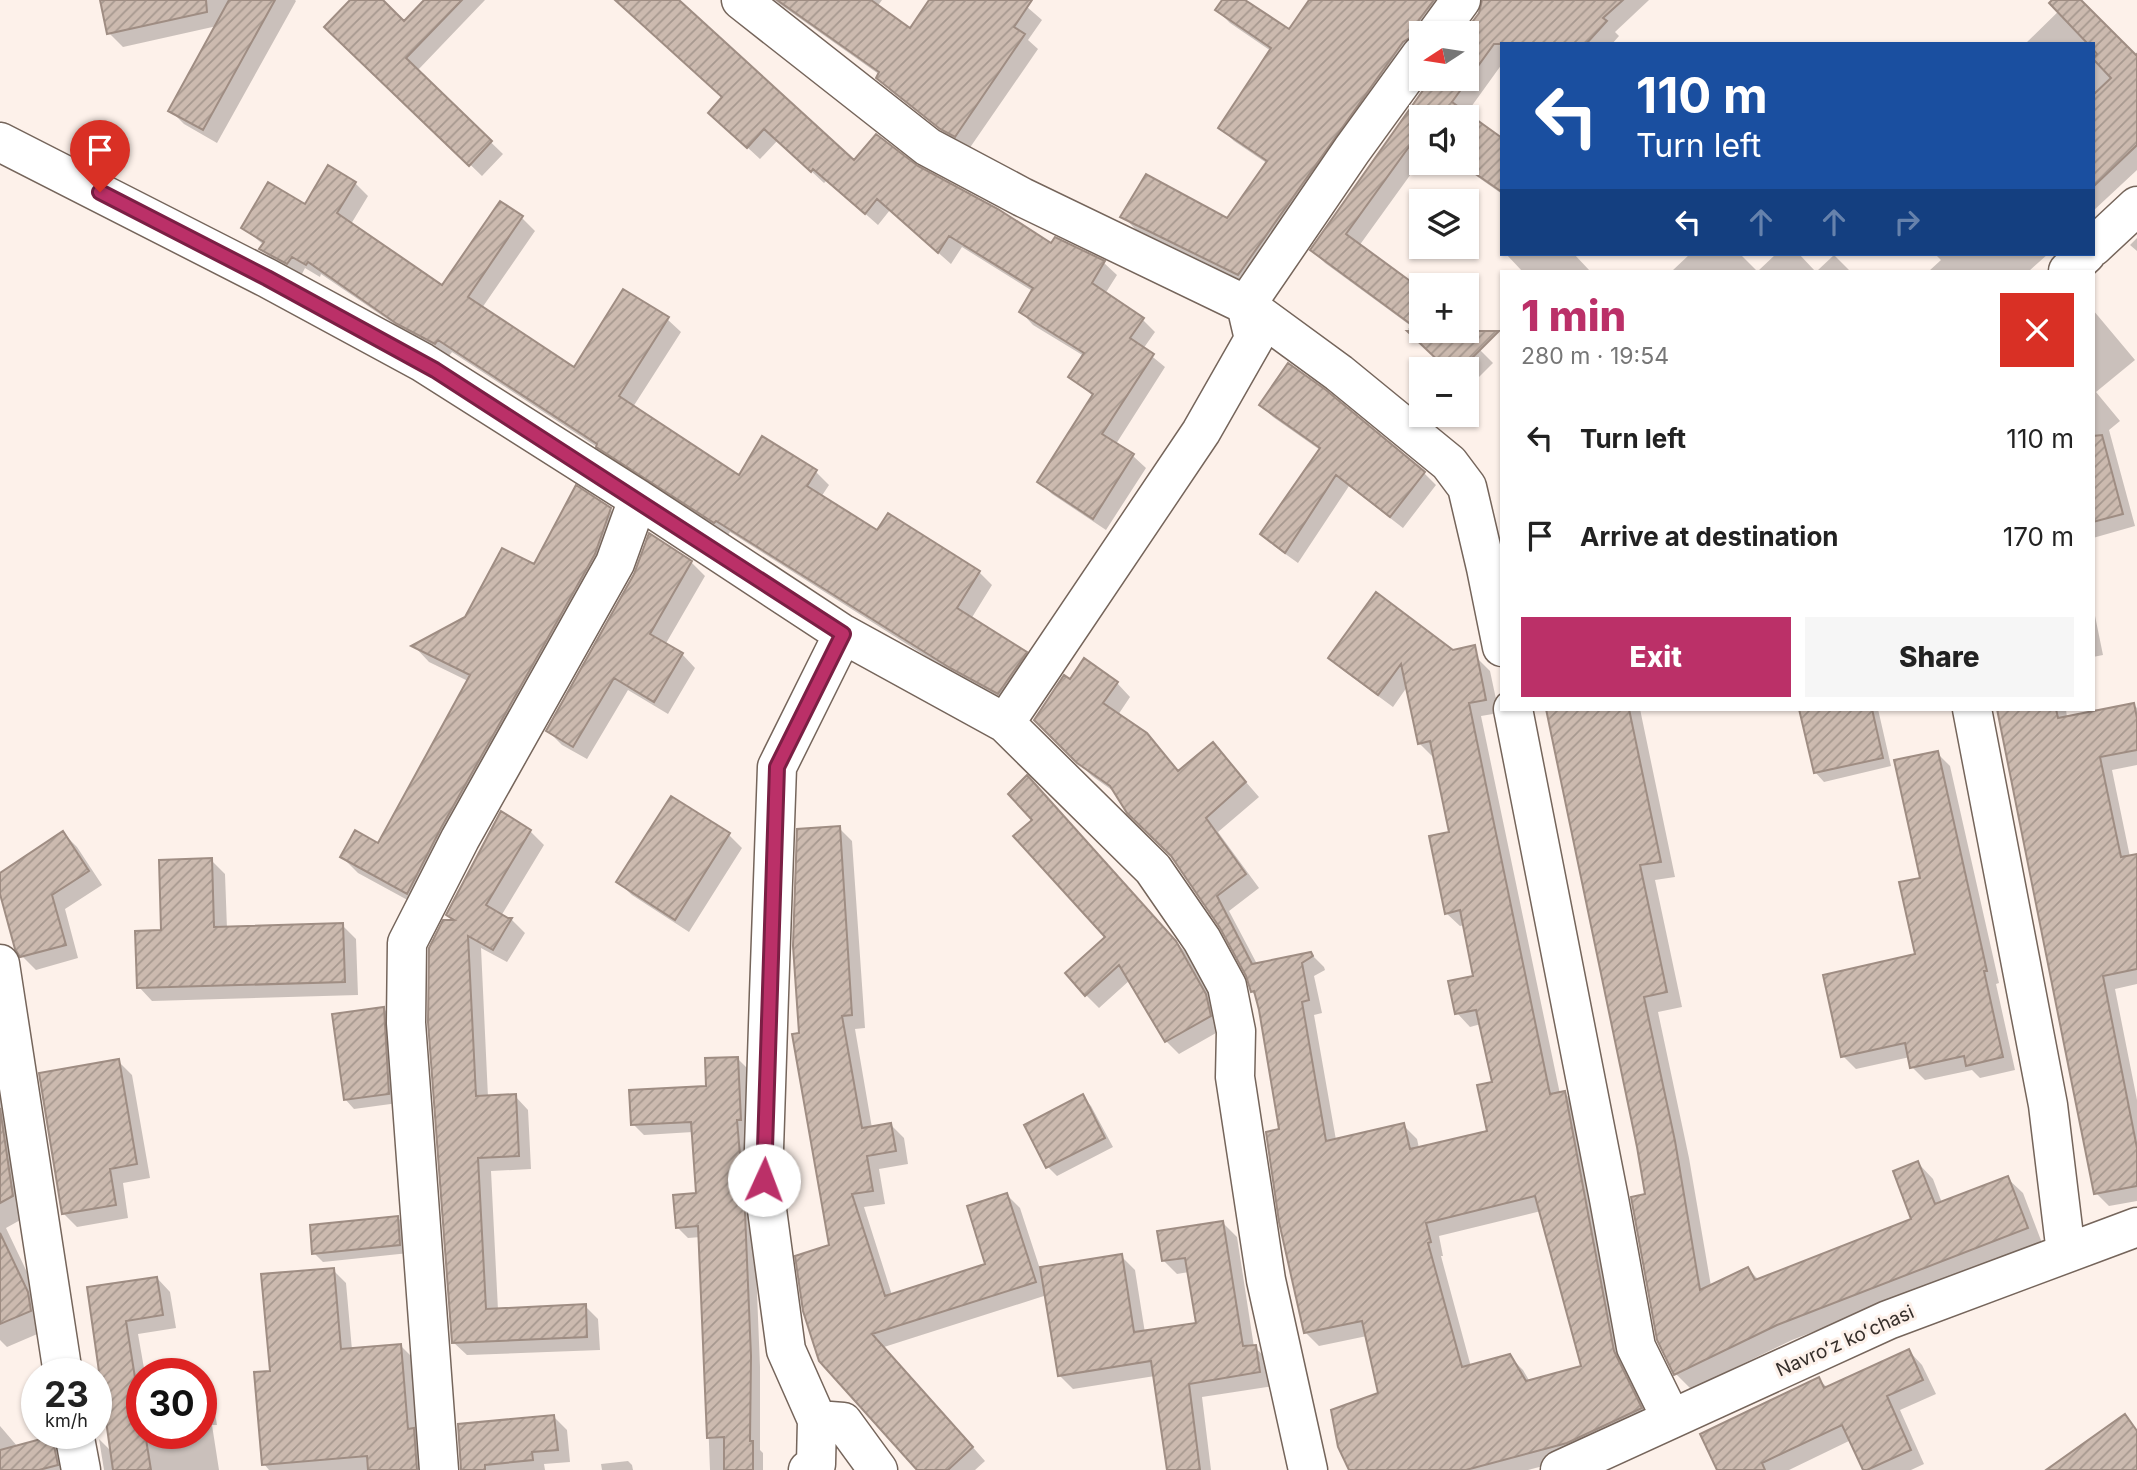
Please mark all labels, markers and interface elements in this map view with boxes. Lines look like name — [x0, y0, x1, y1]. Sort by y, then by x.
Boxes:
north arrow — [1409, 21, 1479, 91]
map controls — [1409, 21, 1479, 427]
text: 110 m — [1636, 66, 1768, 125]
icon: left — [1521, 70, 1612, 161]
button: sound — [1409, 105, 1479, 175]
pin — [70, 120, 130, 192]
text: Turn left — [1636, 126, 1761, 165]
icon: arrive — [81, 131, 119, 169]
button: layers — [1409, 189, 1479, 259]
icon: left — [1669, 203, 1707, 241]
icon: ahead — [1742, 203, 1780, 241]
icon: ahead — [1815, 203, 1853, 241]
icon: right — [1888, 203, 1926, 241]
button: + — [1409, 273, 1479, 343]
text: 1 min — [1521, 290, 1626, 341]
button: close — [2000, 293, 2074, 367]
text: 280 m · 19:54 — [1521, 342, 1669, 370]
button: − — [1409, 357, 1479, 427]
icon: left — [1521, 419, 1559, 457]
text: Turn left — [1580, 423, 1686, 454]
text: 110 m — [2006, 423, 2074, 454]
icon: arrive — [1521, 517, 1559, 555]
text: Arrive at destination — [1580, 521, 1839, 552]
text: 170 m — [2003, 521, 2074, 552]
button: Exit — [1521, 617, 1791, 697]
button: Share — [1805, 617, 2074, 697]
position arrow — [727, 1143, 801, 1217]
street label: Navroʻz koʻchasi — [1773, 1300, 1917, 1382]
speed limit sign: 30 — [126, 1358, 217, 1449]
text: 23 — [44, 1373, 89, 1415]
text: km/h — [45, 1410, 88, 1431]

